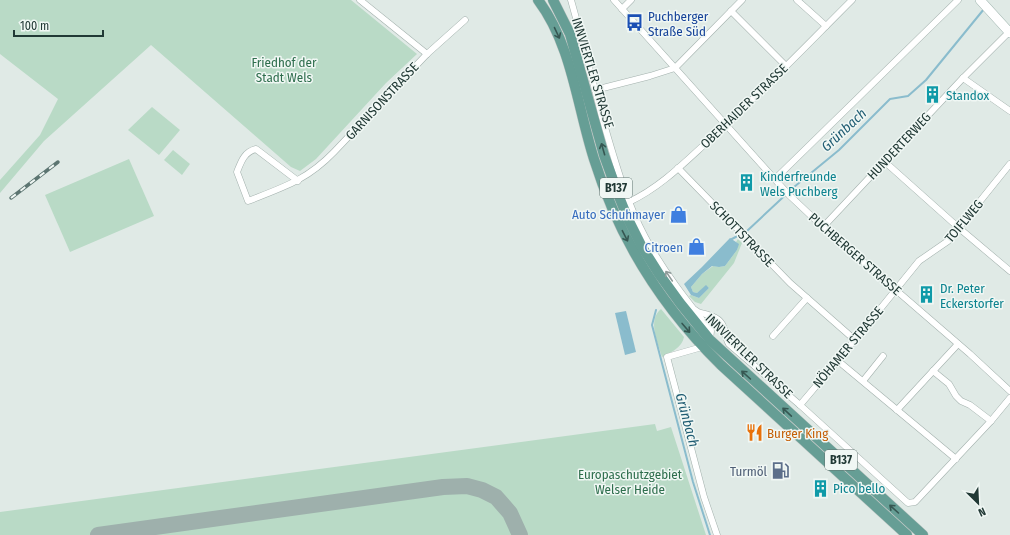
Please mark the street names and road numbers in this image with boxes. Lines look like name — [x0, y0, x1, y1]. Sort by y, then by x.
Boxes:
street label: INNVIERTLER STRASSE — [569, 16, 617, 130]
street label: GARNISONSTRASSE — [342, 59, 422, 143]
street label: OBERHAIDER STRASSE — [697, 61, 791, 151]
street label: HUNDERTERWEG — [864, 109, 934, 183]
road number: B137 — [600, 178, 632, 198]
street label: TOIFLWEG — [942, 197, 986, 245]
street label: SCHOTTSTRASSE — [707, 198, 777, 270]
street label: PUCHBERGER STRASSE — [806, 210, 904, 298]
street label: NÖHAMER STRASSE — [809, 303, 886, 391]
street label: INNVIERTLER STRASSE — [702, 311, 796, 401]
road number: B137 — [825, 450, 857, 470]

